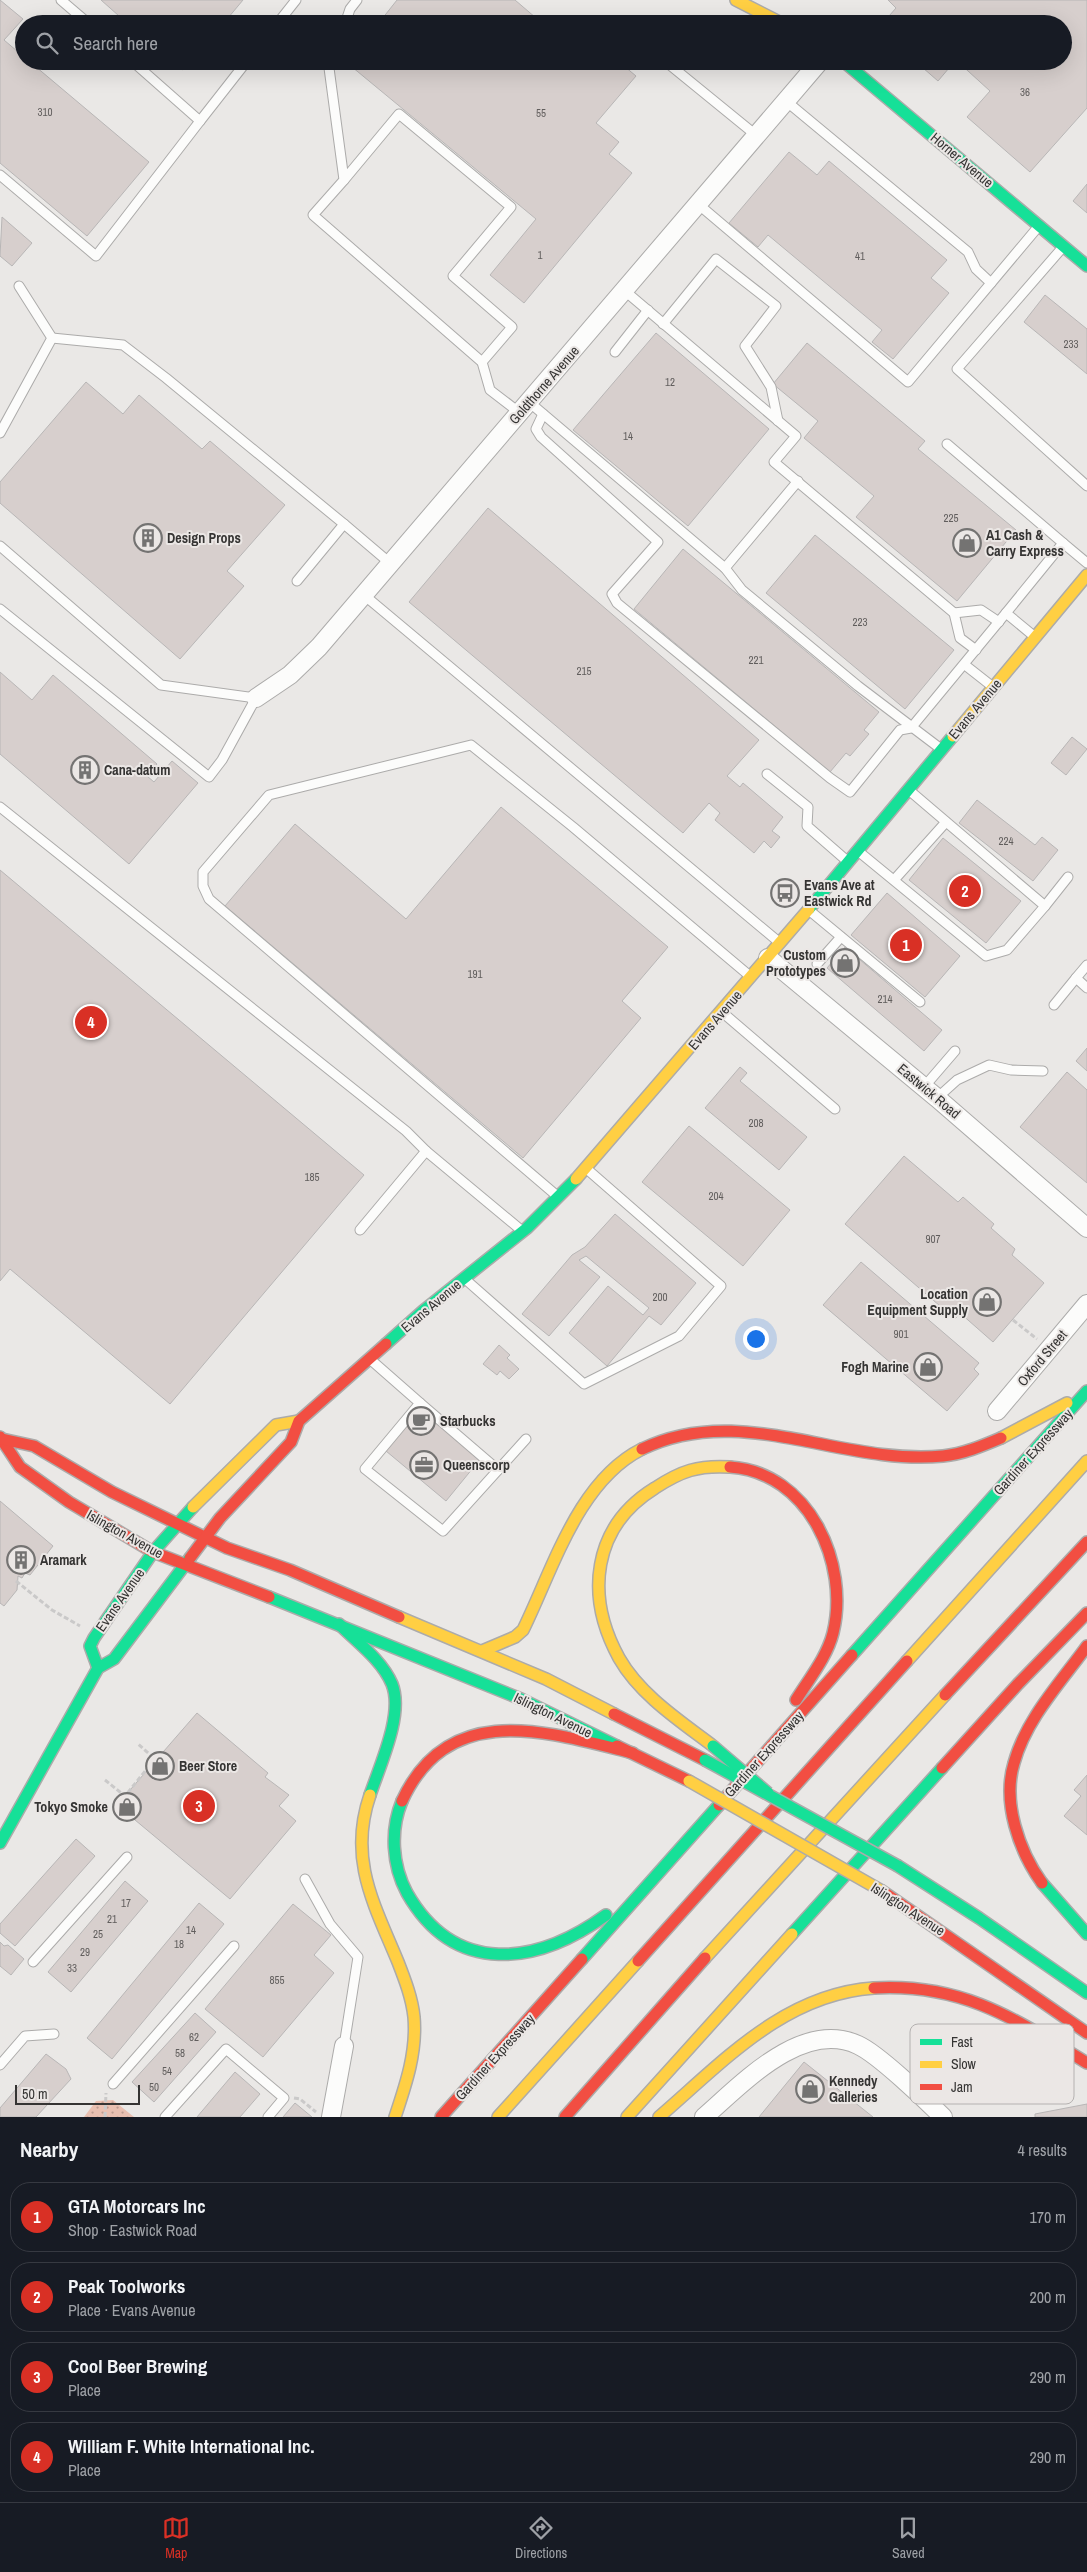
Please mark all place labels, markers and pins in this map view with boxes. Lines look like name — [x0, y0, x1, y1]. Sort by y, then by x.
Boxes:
building icon: Design Props — [133, 523, 163, 553]
place label: A1 Cash & Carry Express — [986, 526, 1064, 560]
shop icon: A1 Cash & Carry Express — [952, 528, 982, 558]
place label: Design Props — [167, 529, 241, 547]
building icon: Cana-datum — [70, 755, 100, 785]
place label: Cana-datum — [104, 761, 170, 779]
pin: 2 — [949, 872, 981, 910]
place label: Evans Ave at Eastwick Rd — [804, 876, 875, 910]
bus stop icon: Evans Ave at Eastwick Rd — [770, 878, 800, 908]
pin: 1 — [890, 926, 922, 964]
place label: Custom Prototypes — [766, 946, 826, 980]
shop icon: Custom Prototypes — [830, 948, 860, 978]
pin: 4 — [75, 1003, 107, 1041]
place label: Location Equipment Supply — [867, 1285, 969, 1319]
shop icon: Location Equipment Supply — [972, 1287, 1002, 1317]
shop icon: Fogh Marine — [913, 1352, 943, 1382]
place label: Fogh Marine — [841, 1358, 909, 1376]
cafe icon: Starbucks — [406, 1406, 436, 1436]
place label: Starbucks — [440, 1412, 496, 1430]
office icon: Queenscorp — [409, 1450, 439, 1480]
place label: Queenscorp — [443, 1456, 510, 1474]
building icon: Aramark — [6, 1545, 36, 1575]
place label: Aramark — [40, 1551, 87, 1569]
shop icon: Beer Store — [145, 1751, 175, 1781]
place label: Beer Store — [179, 1757, 237, 1775]
pin: 3 — [183, 1787, 215, 1825]
shop icon: Tokyo Smoke — [112, 1792, 142, 1822]
place label: Tokyo Smoke — [34, 1798, 108, 1816]
place label: Kennedy Galleries — [829, 2072, 878, 2106]
shop icon: Kennedy Galleries — [795, 2074, 825, 2104]

